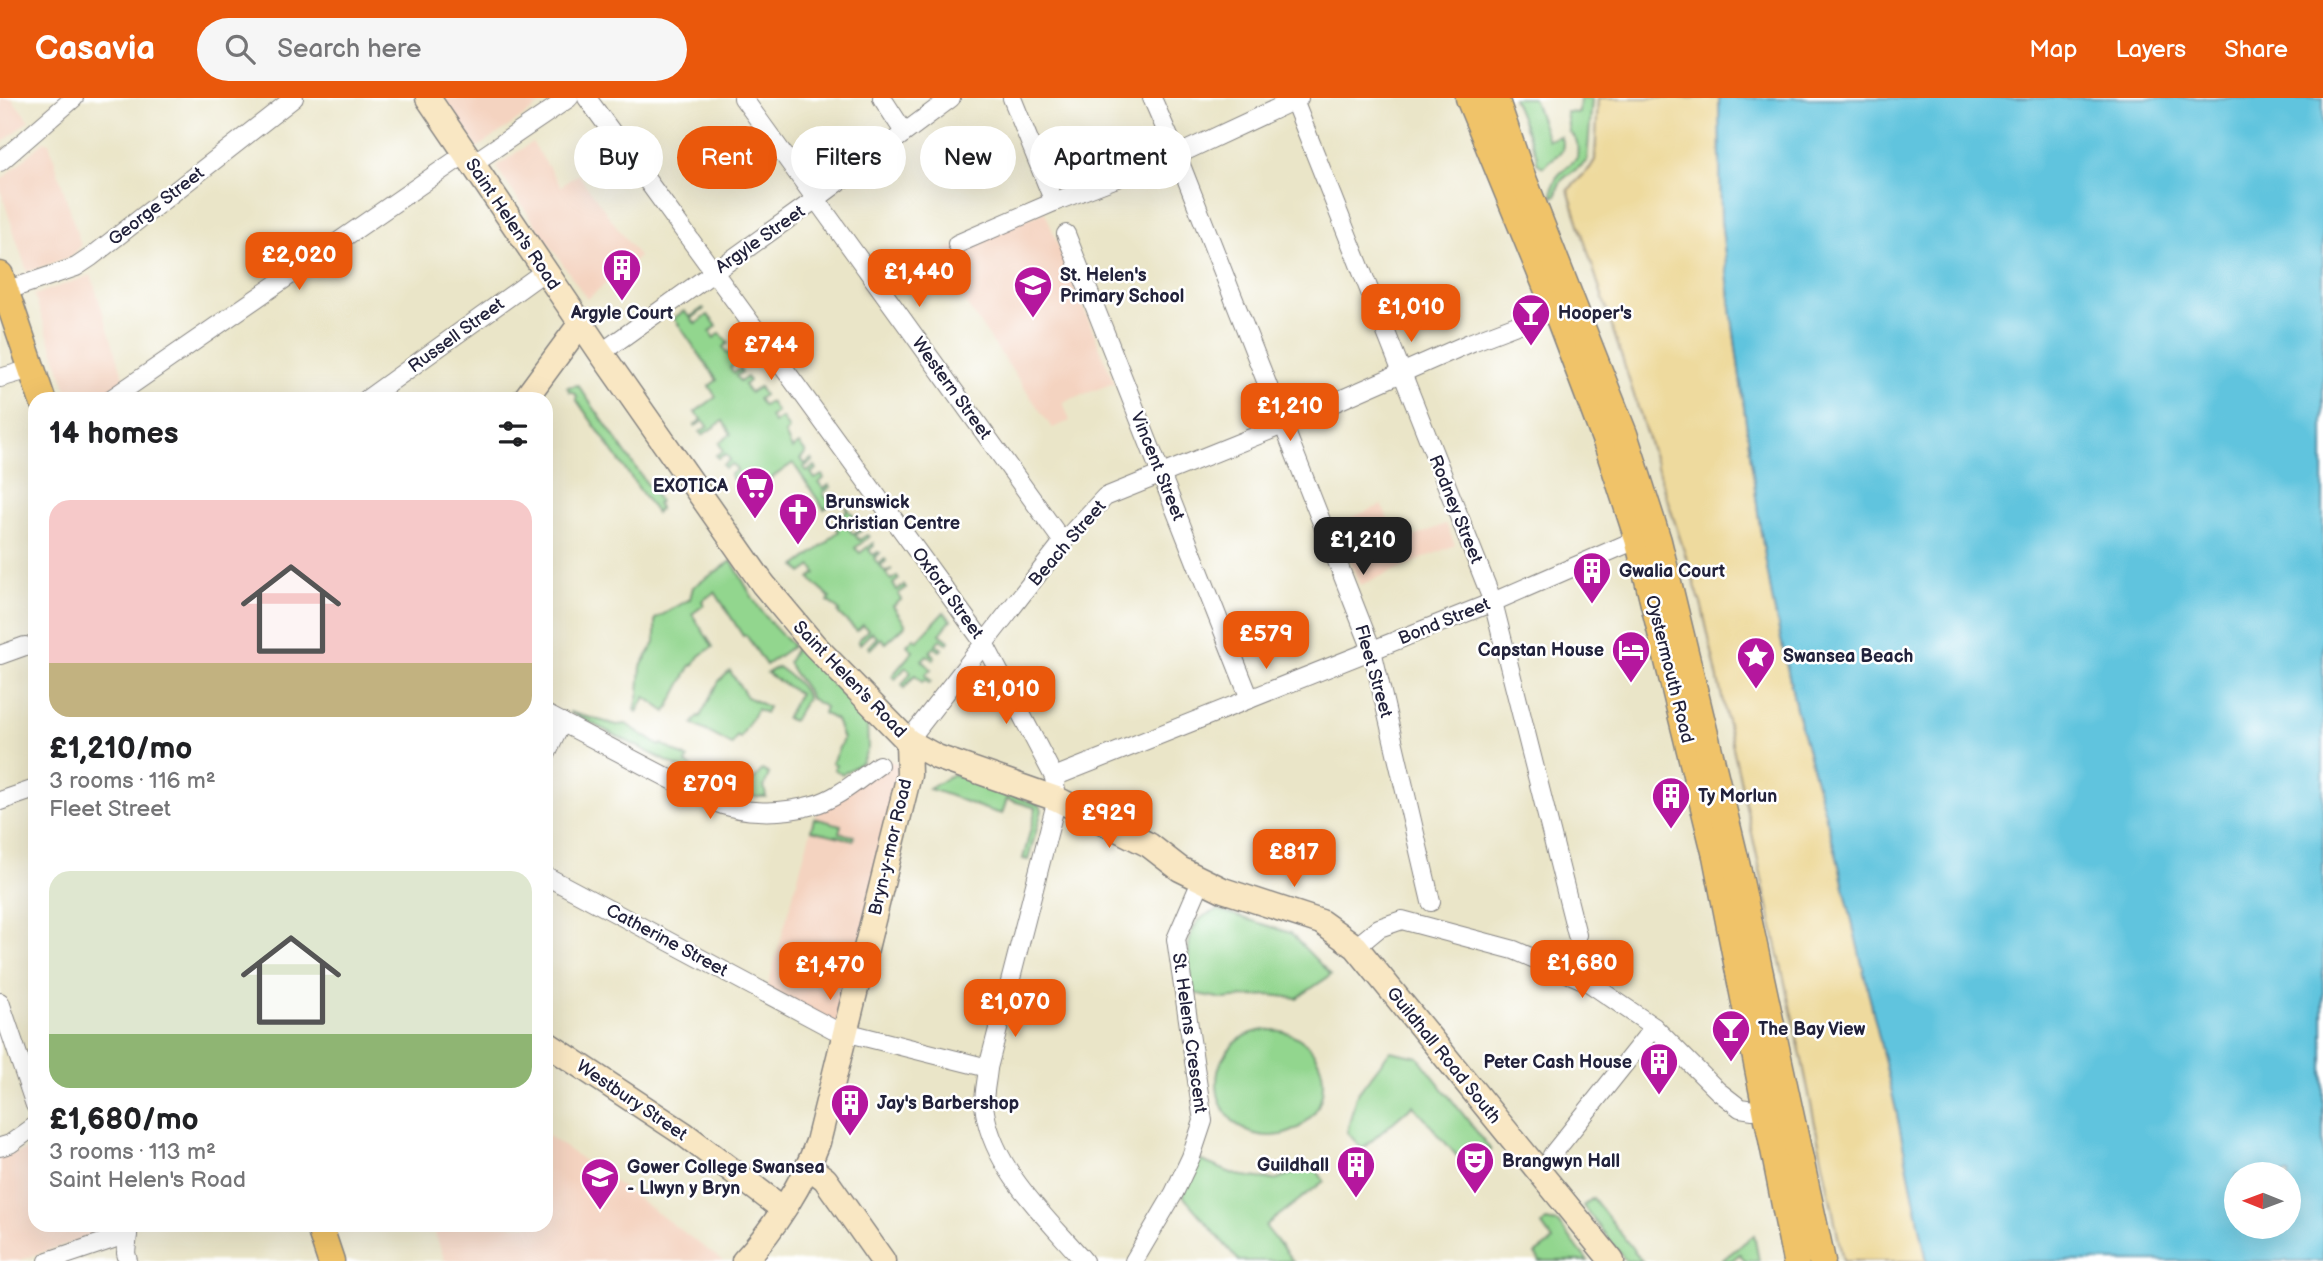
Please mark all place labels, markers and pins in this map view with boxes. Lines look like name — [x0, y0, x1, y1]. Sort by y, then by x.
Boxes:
pin: £2,020 — [242, 232, 356, 292]
building icon: Argyle Court — [601, 247, 643, 302]
pin: £1,440 — [862, 250, 976, 309]
school or university icon: St. Helen's Primary School — [1012, 264, 1054, 319]
place label: St. Helen's Primary School — [1060, 265, 1184, 307]
pin: £1,010 — [1354, 285, 1468, 344]
bar icon: Hooper's — [1510, 292, 1552, 347]
place label: Argyle Court — [570, 303, 673, 324]
place label: Hooper's — [1558, 303, 1632, 324]
pin: £744 — [730, 322, 812, 382]
pin: £1,210 — [1233, 384, 1347, 443]
supermarket icon: EXOTICA — [734, 465, 776, 520]
place label: EXOTICA — [653, 476, 729, 497]
church icon: Brunswick Christian Centre — [777, 491, 819, 546]
place label: Brunswick Christian Centre — [825, 492, 960, 534]
pin: £1,210 — [1306, 518, 1420, 577]
building icon: Gwalia Court — [1571, 550, 1613, 605]
place label: Gwalia Court — [1619, 561, 1725, 582]
pin: £579 — [1225, 612, 1307, 671]
hotel icon: Capstan House — [1610, 629, 1652, 684]
place icon: Swansea Beach — [1735, 635, 1777, 690]
place label: Capstan House — [1478, 640, 1604, 661]
place label: Swansea Beach — [1783, 646, 1913, 667]
pin: £1,010 — [949, 666, 1063, 726]
pin: £709 — [669, 762, 751, 821]
building icon: Ty Morlun — [1650, 775, 1692, 830]
place label: Ty Morlun — [1698, 786, 1777, 807]
pin: £929 — [1068, 790, 1150, 850]
pin: £817 — [1253, 830, 1335, 889]
pin: £1,680 — [1525, 940, 1639, 1000]
pin: £1,470 — [773, 942, 887, 1002]
pin: £1,070 — [958, 979, 1072, 1039]
bar icon: The Bay View — [1710, 1008, 1752, 1063]
place label: The Bay View — [1758, 1019, 1866, 1040]
building icon: Peter Cash House — [1638, 1041, 1680, 1096]
place label: Peter Cash House — [1484, 1052, 1632, 1073]
building icon: Jay's Barbershop — [829, 1082, 871, 1137]
place label: Jay's Barbershop — [877, 1093, 1019, 1114]
theatre icon: Brangwyn Hall — [1454, 1140, 1496, 1195]
building icon: Guildhall — [1335, 1144, 1377, 1199]
place label: Brangwyn Hall — [1502, 1151, 1620, 1172]
place label: Guildhall — [1257, 1155, 1329, 1176]
school or university icon: Gower College Swansea - Llwyn y Bryn — [579, 1156, 621, 1211]
place label: Gower College Swansea - Llwyn y Bryn — [627, 1157, 825, 1199]

